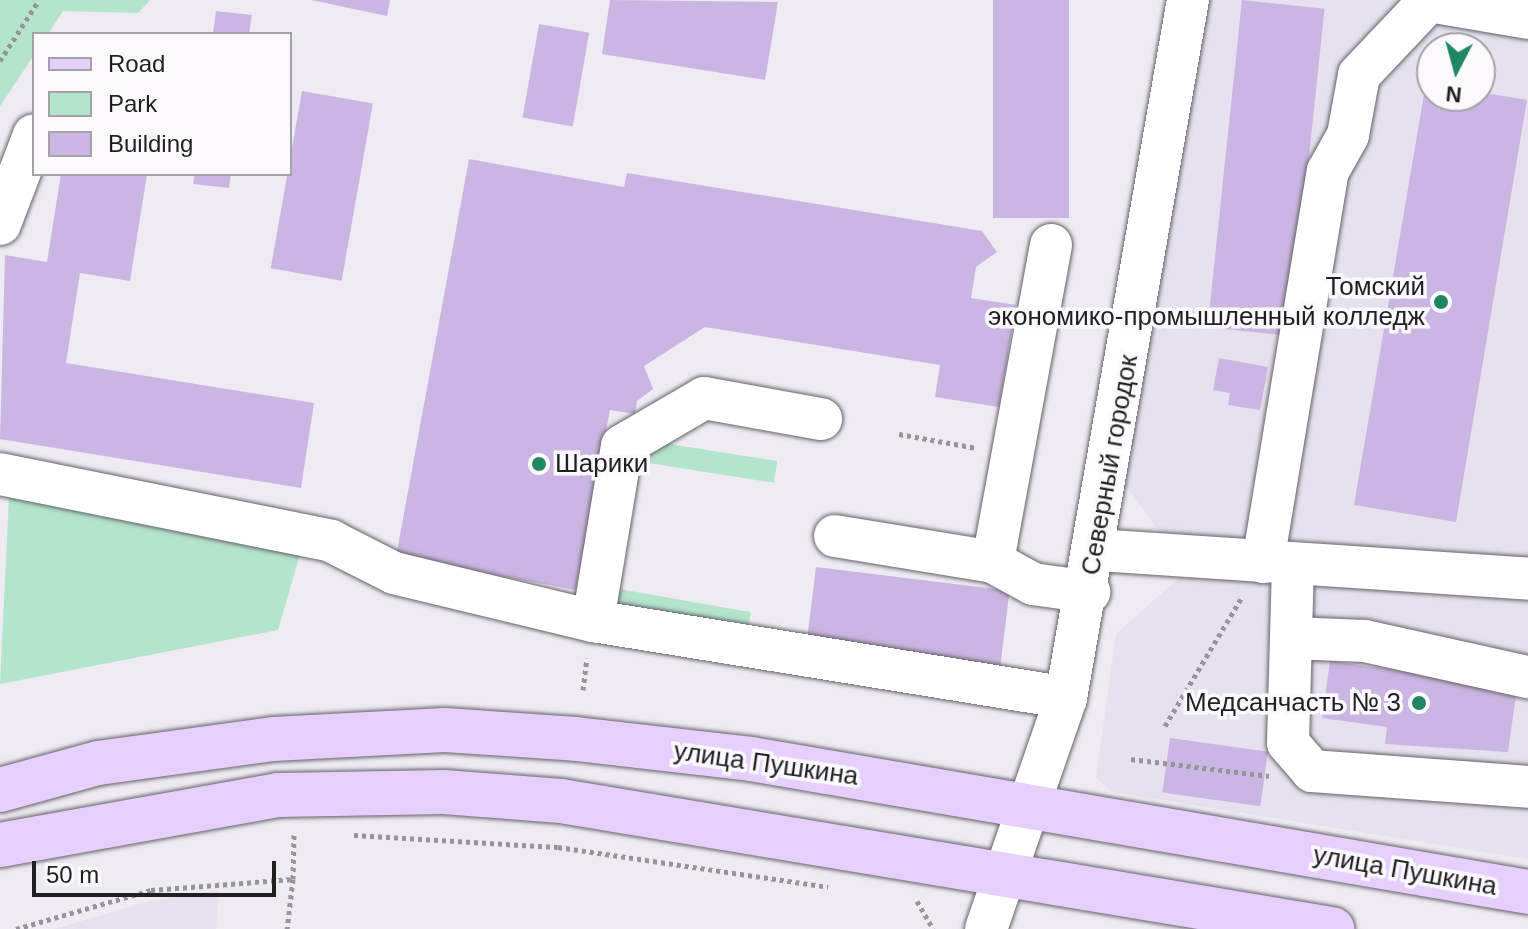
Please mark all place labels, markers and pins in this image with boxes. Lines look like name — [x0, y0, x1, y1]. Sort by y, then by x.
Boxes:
place label: Томский экономико-промышленный колледж — [988, 271, 1425, 332]
marker: Томский экономико-промышленный колледж — [1432, 293, 1450, 311]
place label: Шарики — [555, 448, 648, 480]
marker: Шарики — [530, 455, 548, 473]
place label: Медсанчасть № 3 — [1185, 687, 1401, 719]
marker: Медсанчасть № 3 — [1408, 692, 1430, 714]

